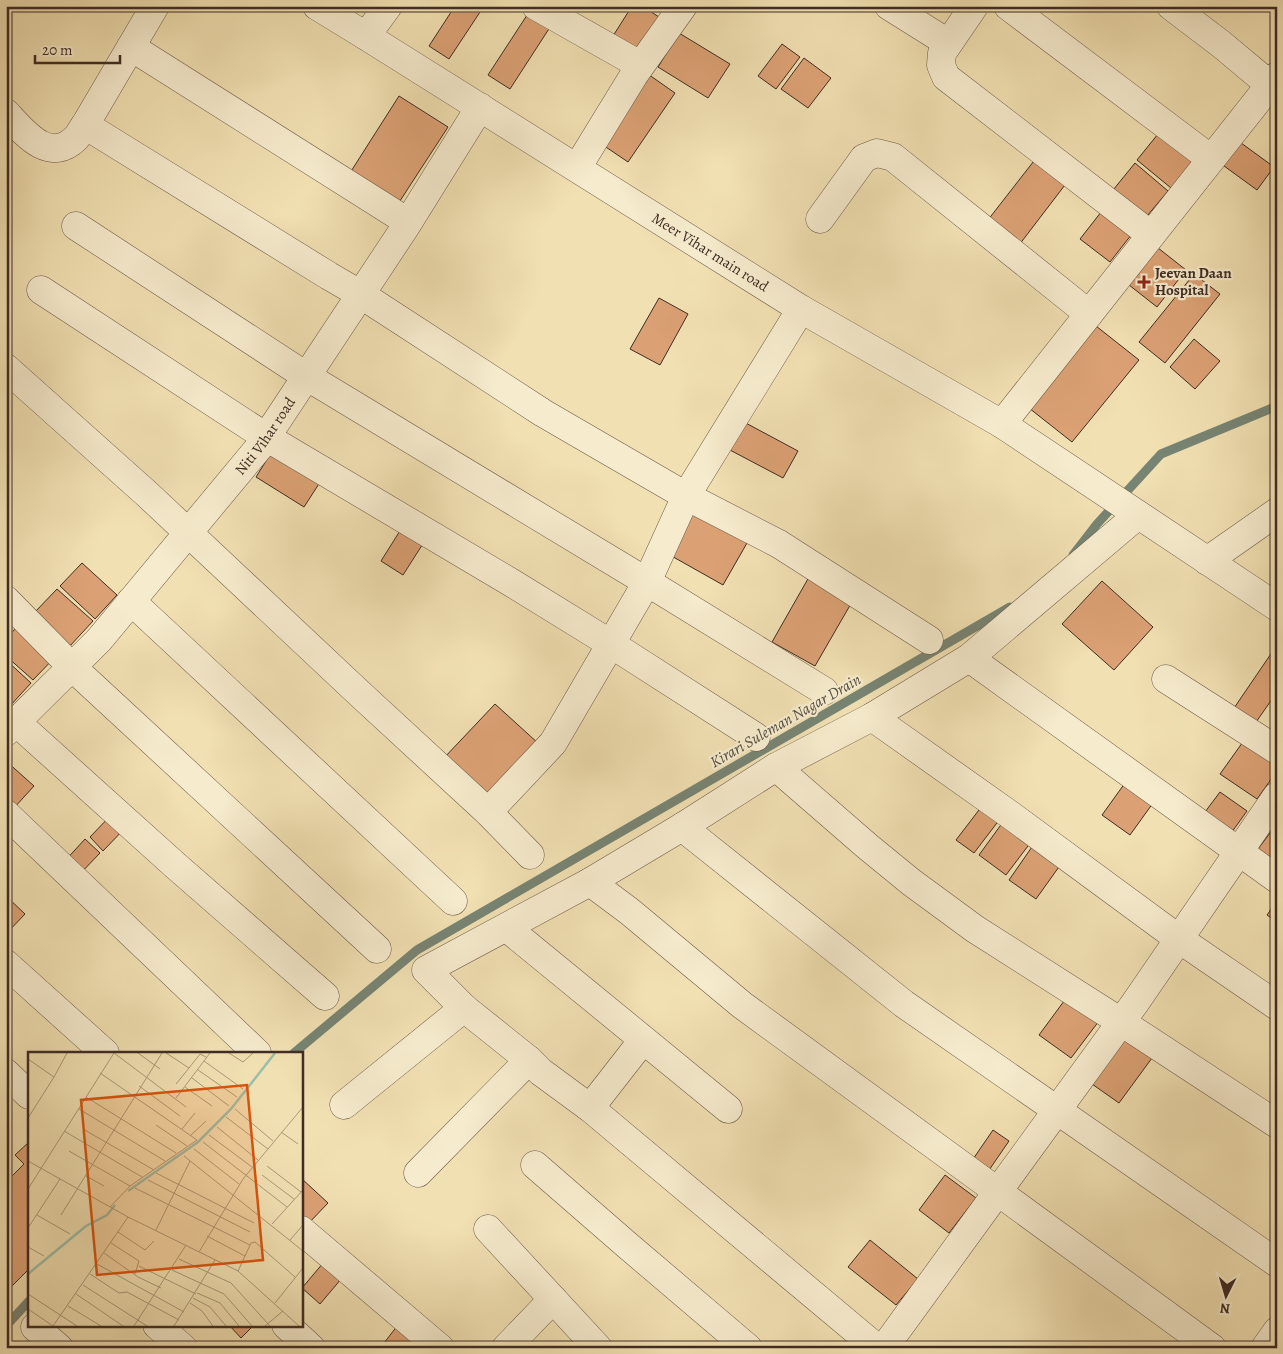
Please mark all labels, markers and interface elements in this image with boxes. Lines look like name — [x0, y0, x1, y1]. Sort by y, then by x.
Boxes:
scale bar — [35, 32, 120, 64]
text: 20 m — [42, 40, 73, 60]
street label: Meer Vihar main road — [648, 208, 773, 297]
place label: Jeevan Daan Hospital — [1155, 263, 1232, 300]
marker: Jeevan Daan Hospital — [1137, 275, 1151, 289]
street label: Niti Vihar road — [230, 392, 301, 479]
water label: Kirari Suleman Nagar Drain — [706, 669, 865, 773]
inset map — [28, 1052, 302, 1326]
north arrow — [1200, 1272, 1250, 1322]
text: N — [1219, 1299, 1231, 1318]

